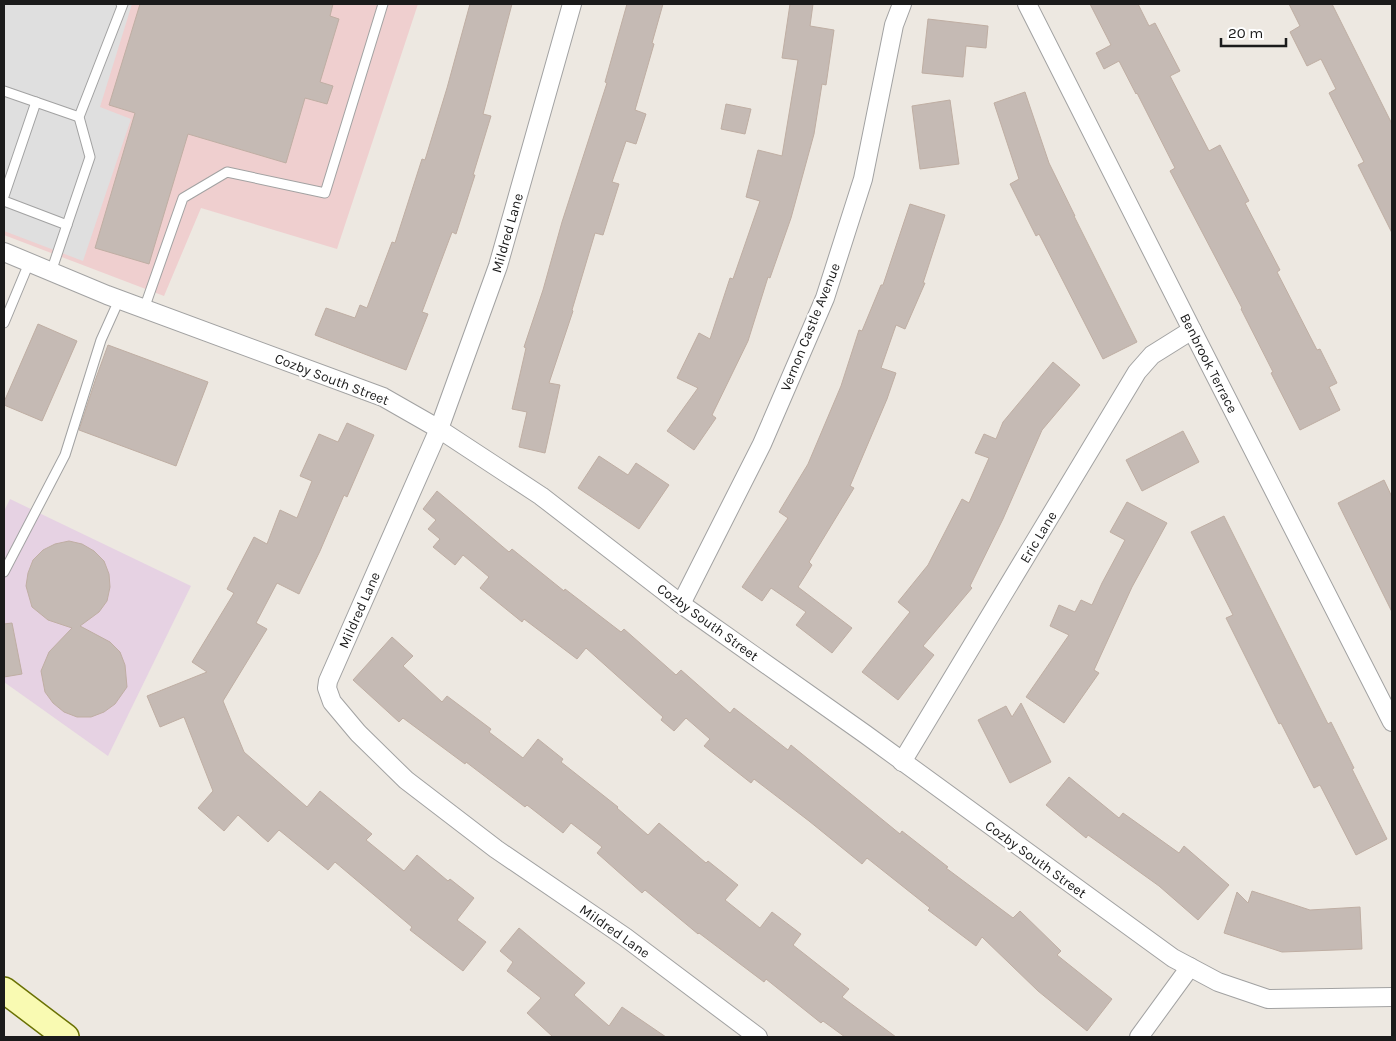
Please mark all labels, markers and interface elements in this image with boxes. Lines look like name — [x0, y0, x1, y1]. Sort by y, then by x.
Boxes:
scale bar — [1221, 15, 1286, 47]
text: 20 m — [1228, 24, 1263, 42]
street label: Mildred Lane — [488, 191, 527, 275]
street label: Vernon Castle Avenue — [777, 261, 844, 394]
street label: Benbrook Terrace — [1176, 311, 1241, 416]
street label: Cozby South Street — [272, 350, 391, 409]
street label: Eric Lane — [1016, 508, 1061, 566]
street label: Mildred Lane — [335, 569, 384, 651]
street label: Cozby South Street — [654, 580, 762, 665]
street label: Cozby South Street — [982, 817, 1090, 902]
street label: Mildred Lane — [576, 901, 653, 962]

